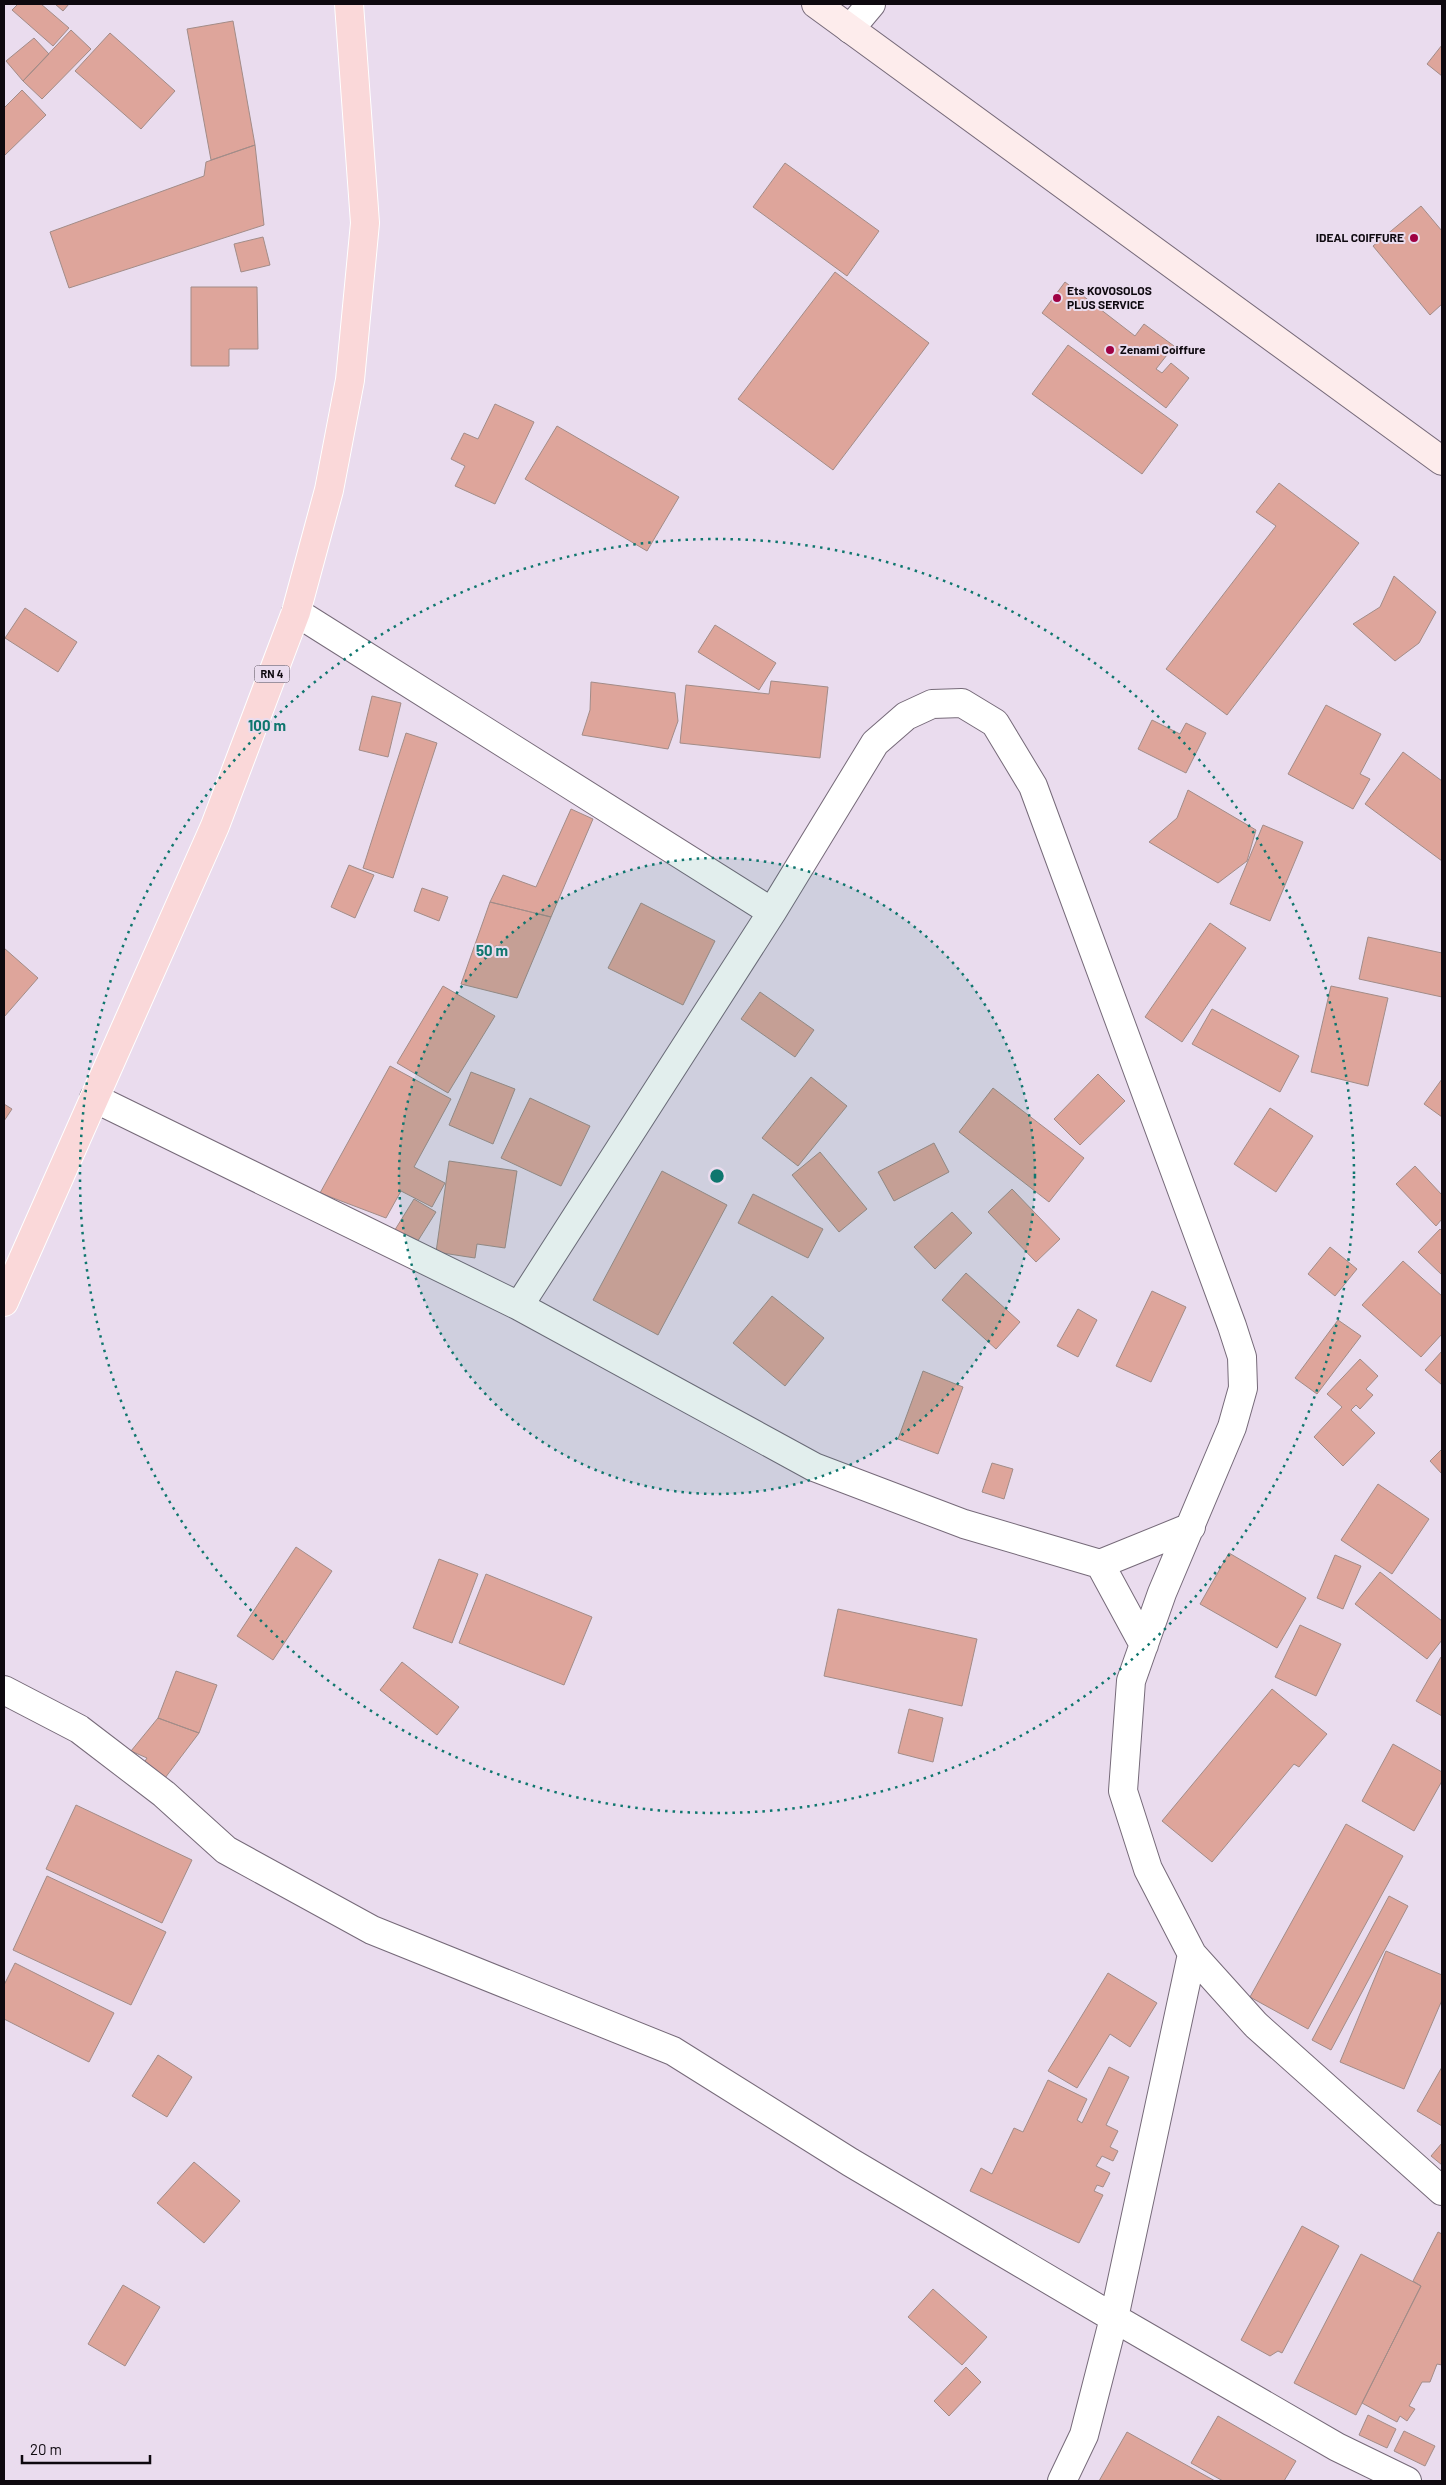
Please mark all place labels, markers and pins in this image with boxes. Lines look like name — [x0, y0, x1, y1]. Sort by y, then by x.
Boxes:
place label: IDEAL COIFFURE — [1316, 230, 1404, 244]
marker: IDEAL COIFFURE — [1408, 232, 1420, 244]
place label: Ets KOVOSOLOS PLUS SERVICE — [1067, 283, 1152, 311]
marker: Ets KOVOSOLOS PLUS SERVICE — [1051, 292, 1063, 304]
place label: Zenami Coiffure — [1120, 342, 1206, 356]
marker: Zenami Coiffure — [1104, 344, 1116, 356]
centre of rings — [708, 1167, 726, 1185]

